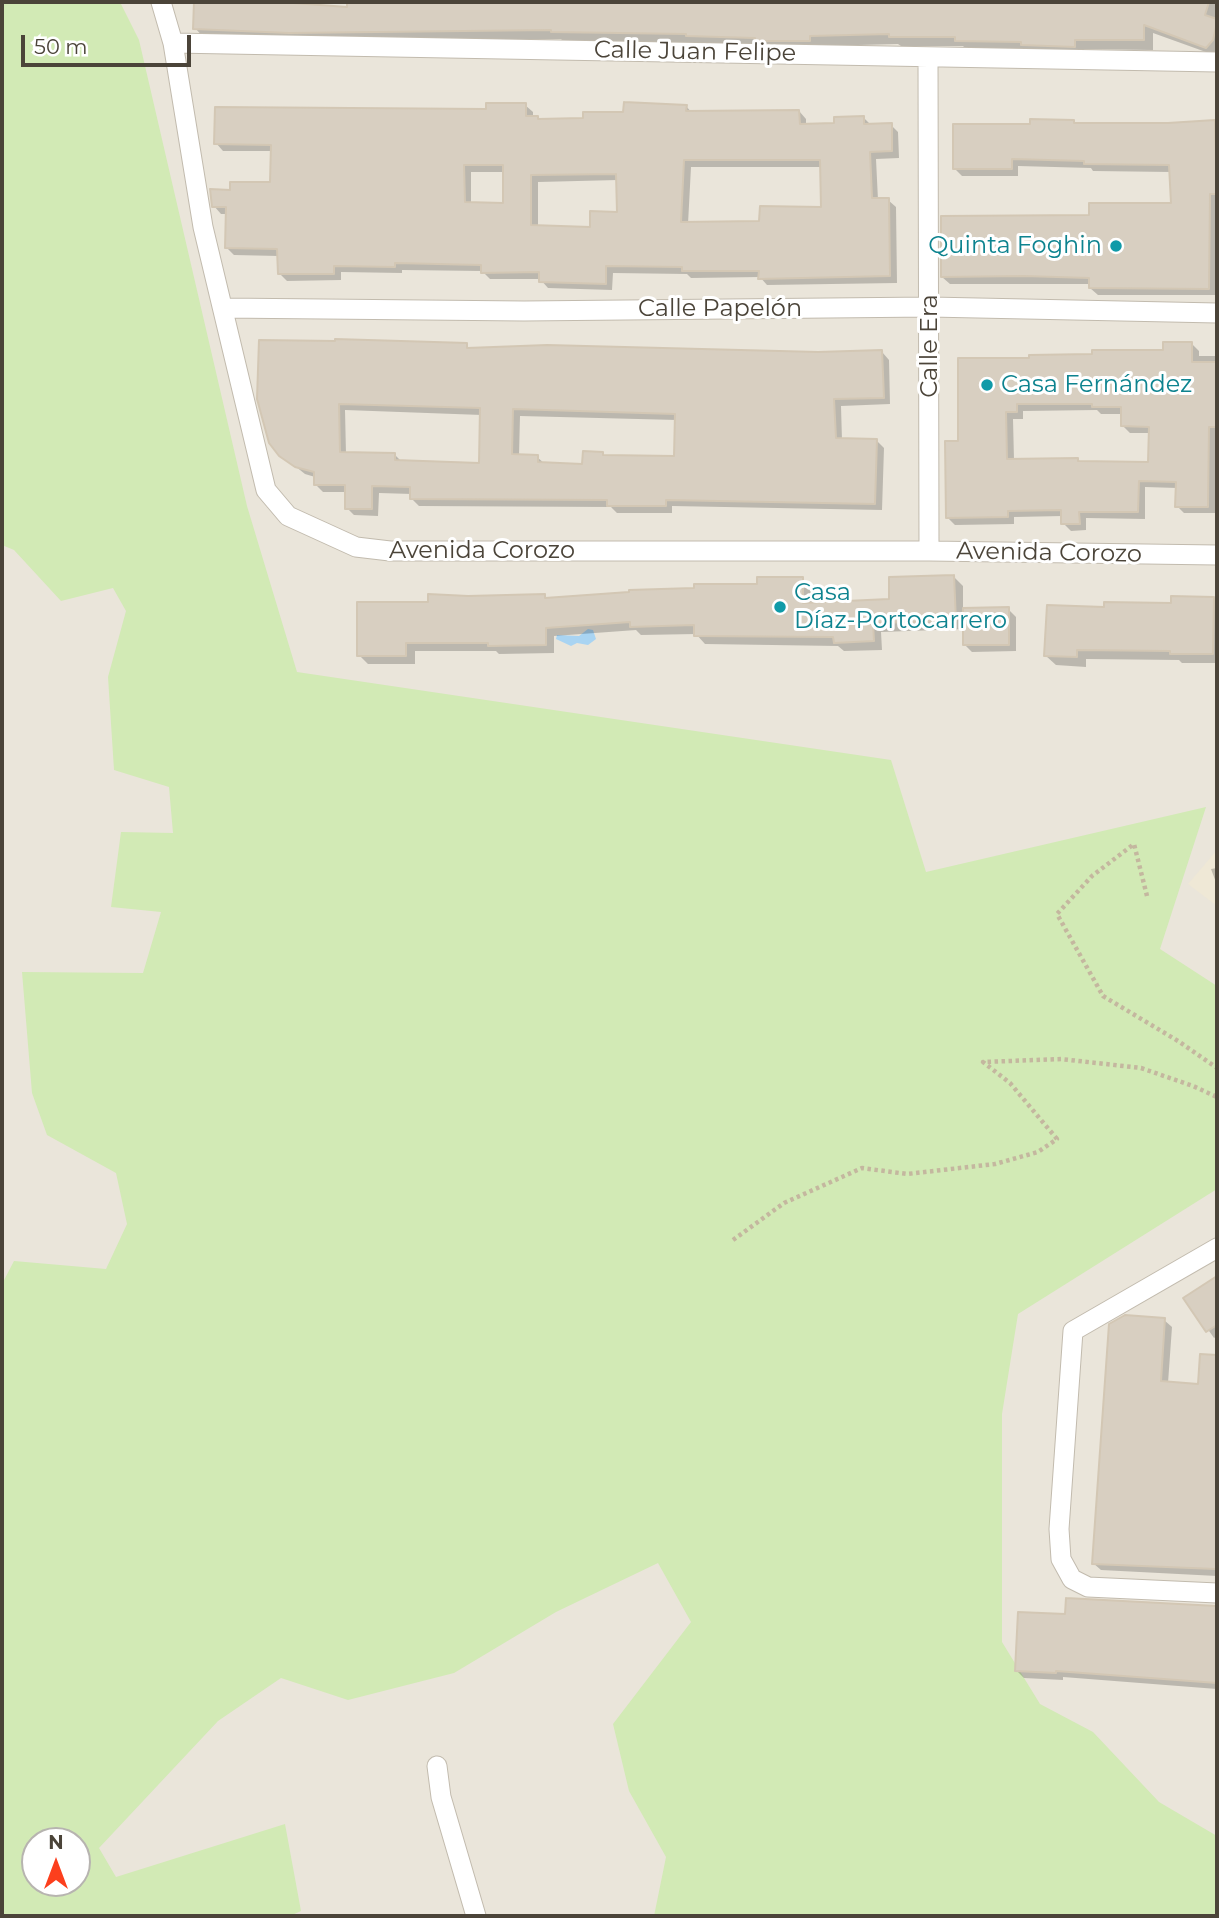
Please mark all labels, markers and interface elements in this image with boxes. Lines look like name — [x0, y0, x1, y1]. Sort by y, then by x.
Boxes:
scale bar — [24, 21, 194, 65]
text: 50 m — [34, 34, 88, 59]
street label: Calle Juan Felipe — [594, 36, 796, 68]
place label: Quinta Foghin — [928, 232, 1102, 260]
marker: Quinta Foghin — [1108, 238, 1124, 254]
street label: Calle Era — [916, 294, 944, 398]
street label: Calle Papelón — [638, 295, 802, 323]
place label: Casa Fernández — [1001, 371, 1192, 399]
marker: Casa Fernández — [979, 377, 995, 393]
street label: Avenida Corozo — [389, 537, 575, 565]
street label: Avenida Corozo — [956, 537, 1142, 569]
place label: Casa Díaz-Portocarrero — [794, 579, 1007, 635]
marker: Casa Díaz-Portocarrero — [772, 599, 788, 615]
north arrow — [21, 1827, 91, 1897]
text: N — [48, 1831, 64, 1854]

